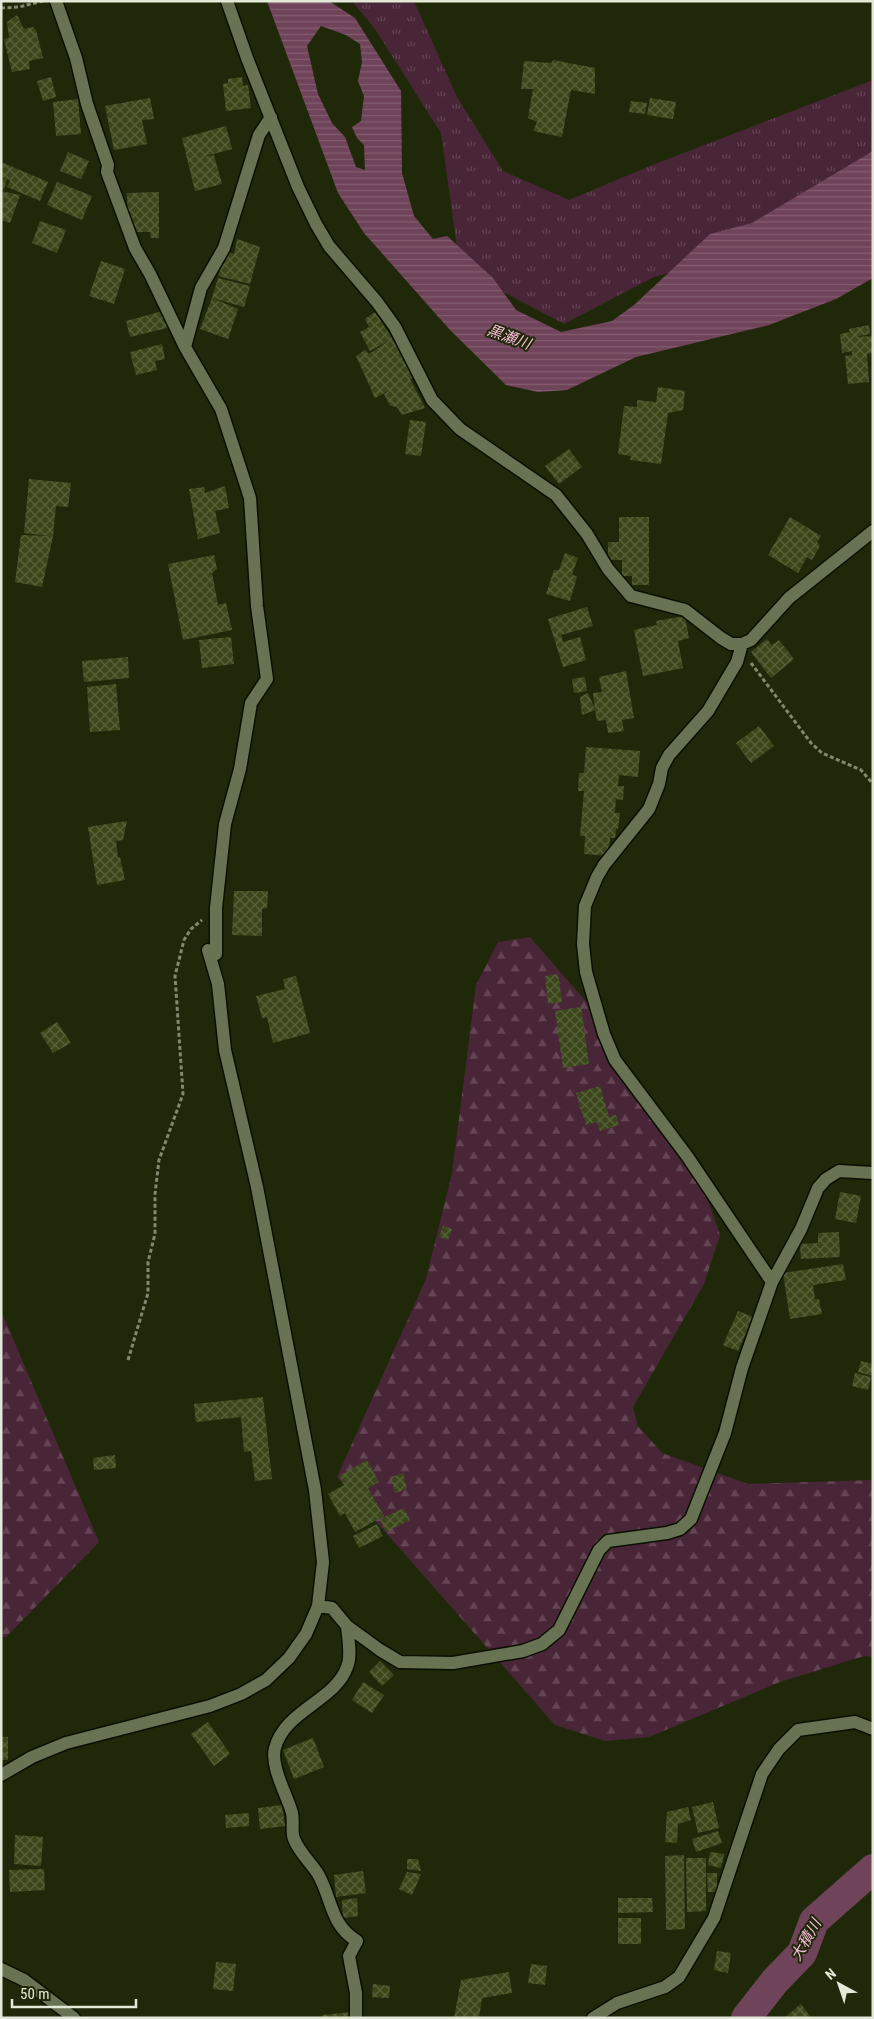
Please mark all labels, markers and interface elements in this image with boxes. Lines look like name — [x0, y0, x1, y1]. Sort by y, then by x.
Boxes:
water label: 黒瀬川 — [485, 321, 535, 354]
water label: 大積川 — [787, 1914, 826, 1964]
north arrow — [814, 1959, 864, 2009]
text: N — [822, 1965, 839, 1983]
scale bar — [12, 1976, 136, 2008]
text: 50 m — [20, 1985, 50, 2003]

